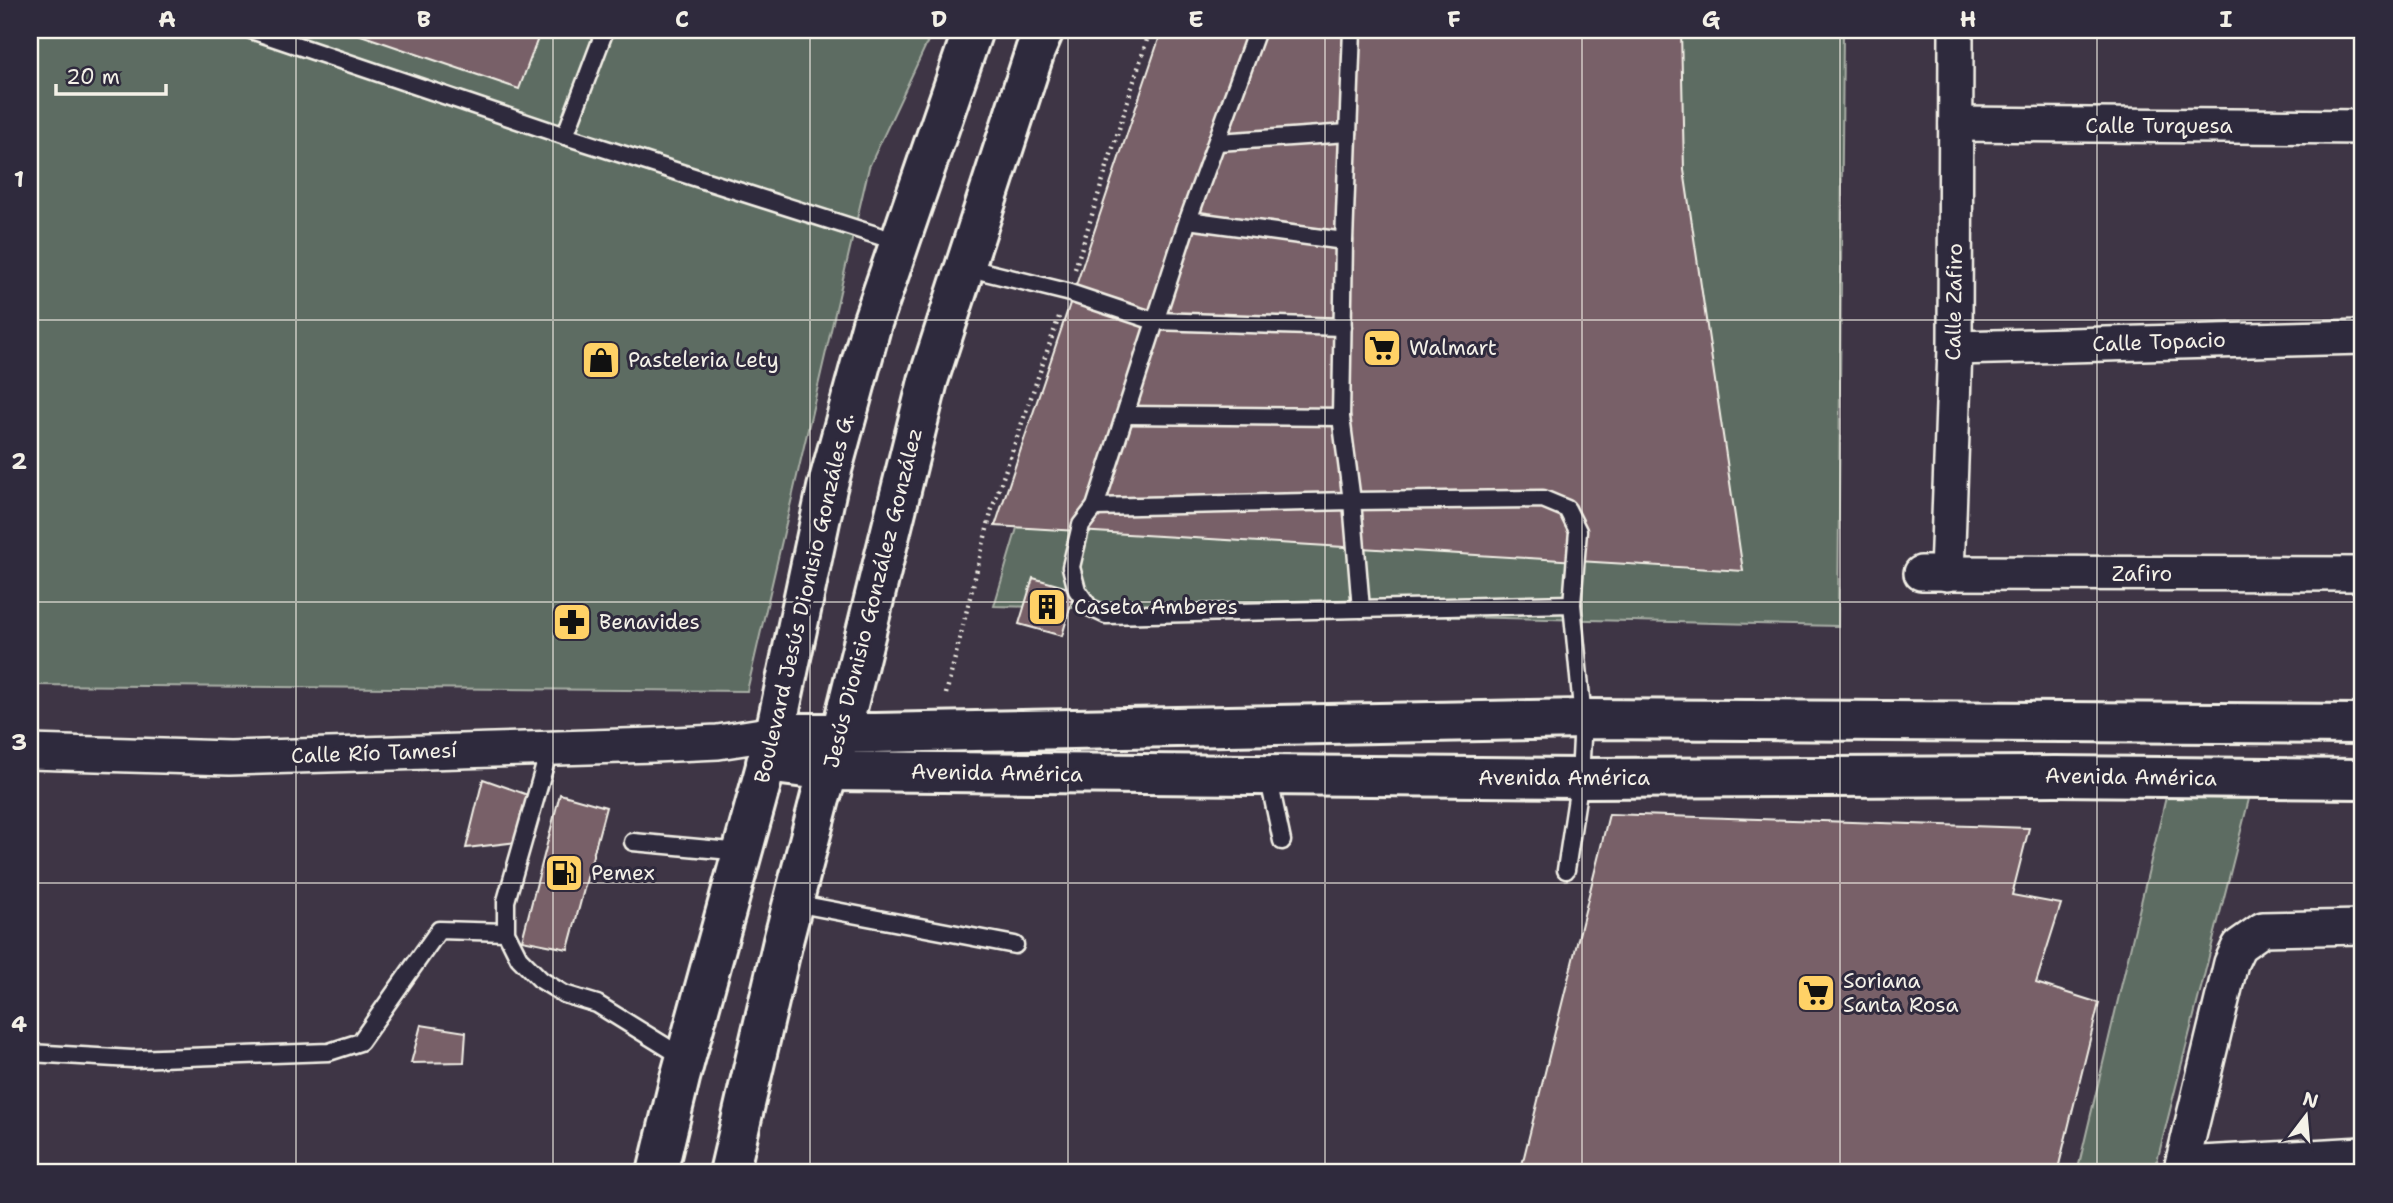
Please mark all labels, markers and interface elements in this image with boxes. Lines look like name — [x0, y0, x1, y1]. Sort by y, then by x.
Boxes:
text: A — [158, 4, 176, 34]
text: B — [417, 4, 431, 34]
text: C — [675, 4, 689, 34]
text: D — [931, 4, 947, 34]
text: E — [1188, 4, 1204, 34]
text: F — [1447, 4, 1461, 34]
text: G — [1702, 4, 1721, 34]
text: H — [1960, 4, 1976, 34]
text: I — [2220, 4, 2233, 34]
scale bar — [56, 52, 166, 96]
text: 20 m — [66, 63, 120, 91]
street label: Calle Turquesa — [2085, 112, 2233, 140]
text: 1 — [14, 164, 24, 194]
street label: Calle Zafiro — [1939, 243, 1969, 361]
street label: Calle Topacio — [2092, 326, 2226, 358]
supermarket icon: Walmart — [1361, 327, 1403, 369]
place label: Walmart — [1409, 334, 1497, 362]
shop icon: Pasteleria Lety — [580, 339, 622, 381]
place label: Pasteleria Lety — [628, 346, 779, 374]
street label: Boulevard Jesús Dionisio Gonzáles G. — [748, 410, 860, 786]
street label: Jesús Dionisio González González — [817, 425, 929, 771]
text: 2 — [11, 446, 27, 476]
street label: Zafiro — [2112, 560, 2172, 588]
building icon: Caseta Amberes — [1026, 586, 1068, 628]
place label: Caseta Amberes — [1074, 593, 1238, 621]
pharmacy icon: Benavides — [551, 601, 593, 643]
place label: Benavides — [599, 608, 700, 636]
text: 3 — [11, 727, 27, 757]
street label: Calle Río Tamesí — [291, 736, 457, 770]
street label: Avenida América — [911, 758, 1083, 788]
street label: Avenida América — [2045, 762, 2217, 792]
street label: Avenida América — [1478, 764, 1650, 792]
fuel station icon: Pemex — [543, 852, 585, 894]
place label: Pemex — [591, 859, 655, 887]
place label: Soriana Santa Rosa — [1843, 967, 1959, 1019]
supermarket icon: Soriana Santa Rosa — [1795, 972, 1837, 1014]
text: 4 — [11, 1009, 27, 1039]
north arrow — [2270, 1080, 2340, 1150]
text: N — [2300, 1086, 2321, 1114]

